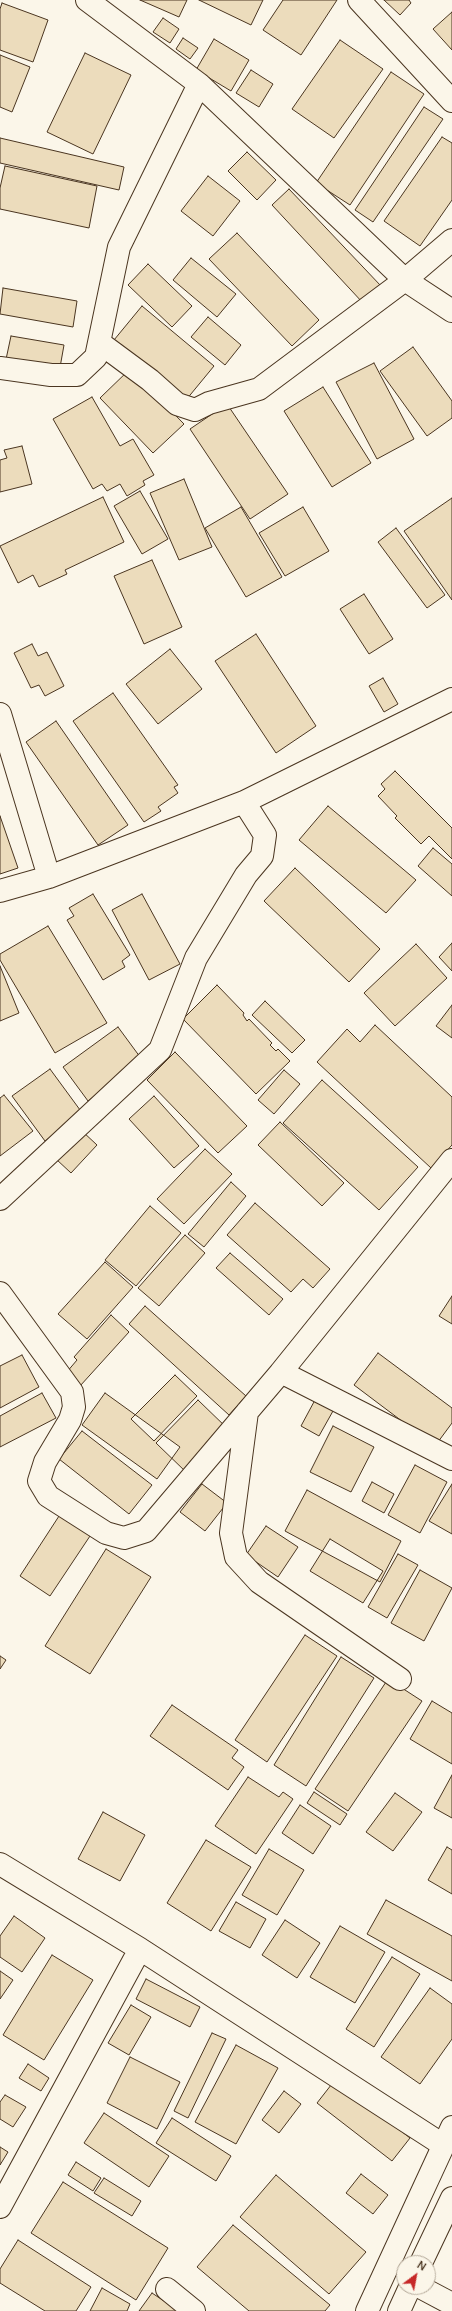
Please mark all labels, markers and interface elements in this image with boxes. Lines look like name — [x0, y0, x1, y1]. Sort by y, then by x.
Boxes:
north arrow — [396, 2255, 436, 2295]
text: N — [415, 2257, 429, 2274]

